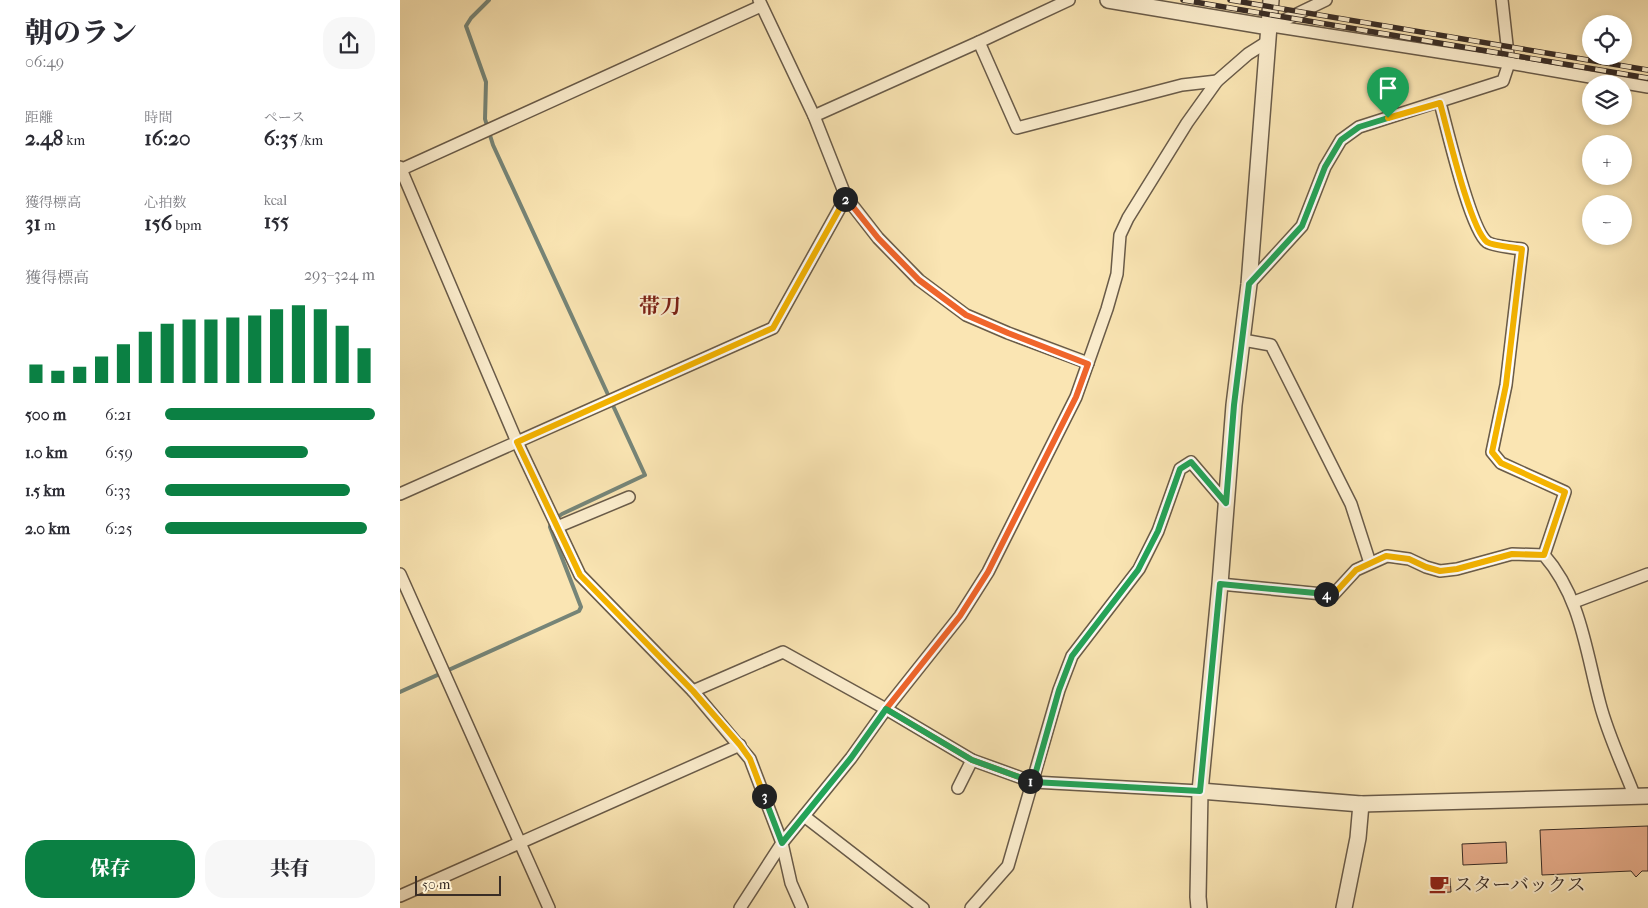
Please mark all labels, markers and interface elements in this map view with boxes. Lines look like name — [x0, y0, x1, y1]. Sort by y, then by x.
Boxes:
map controls — [1582, 15, 1632, 245]
button: locate — [1582, 15, 1632, 65]
text: 朝のラン — [25, 16, 137, 49]
button: share — [323, 17, 375, 69]
text: 06:49 — [25, 52, 64, 71]
pin — [1367, 67, 1409, 118]
icon: arrive — [1374, 74, 1402, 102]
button: layers — [1582, 75, 1632, 125]
text: 距離 — [25, 109, 53, 126]
text: 時間 — [144, 109, 172, 126]
text: ペース — [264, 109, 305, 126]
text: 2.48 — [25, 126, 63, 150]
text: 16:20 — [144, 126, 191, 150]
text: 6:35 — [264, 126, 298, 150]
text: km — [63, 132, 85, 149]
text: /km — [298, 132, 323, 149]
button: + — [1582, 135, 1632, 185]
pin: 2 — [832, 186, 858, 212]
text: 2 — [842, 191, 849, 208]
text: kcal — [264, 192, 287, 209]
text: 獲得標高 — [25, 194, 81, 211]
text: 心拍数 — [144, 194, 186, 211]
button: − — [1582, 195, 1632, 245]
text: 155 — [264, 209, 289, 233]
text: 31 — [25, 211, 41, 235]
text: 156 — [144, 211, 172, 235]
text: m — [41, 217, 56, 234]
text: bpm — [172, 217, 202, 234]
text: 293–324 m — [304, 265, 375, 284]
text: 獲得標高 — [25, 268, 89, 287]
district label: 帯刀 — [639, 294, 681, 318]
text: 500 m — [25, 405, 66, 424]
text: 6:21 — [105, 405, 131, 424]
text: 1.0 km — [25, 443, 68, 462]
text: 6:59 — [105, 443, 133, 462]
text: 1.5 km — [25, 481, 65, 500]
text: 6:33 — [105, 481, 131, 500]
text: 2.0 km — [25, 519, 70, 538]
text: 6:25 — [105, 519, 133, 538]
pin: 4 — [1314, 582, 1338, 606]
text: 4 — [1322, 586, 1331, 603]
pin: 1 — [1018, 768, 1042, 794]
text: 1 — [1028, 773, 1033, 790]
pin: 3 — [752, 784, 776, 808]
text: 3 — [762, 788, 767, 805]
button: 保存 — [25, 840, 195, 898]
button: 共有 — [205, 840, 375, 898]
scale bar — [415, 873, 501, 896]
cafe icon: スターバックス — [1428, 873, 1450, 895]
place label: スターバックス — [1454, 874, 1586, 896]
text: 50 m — [422, 876, 450, 893]

